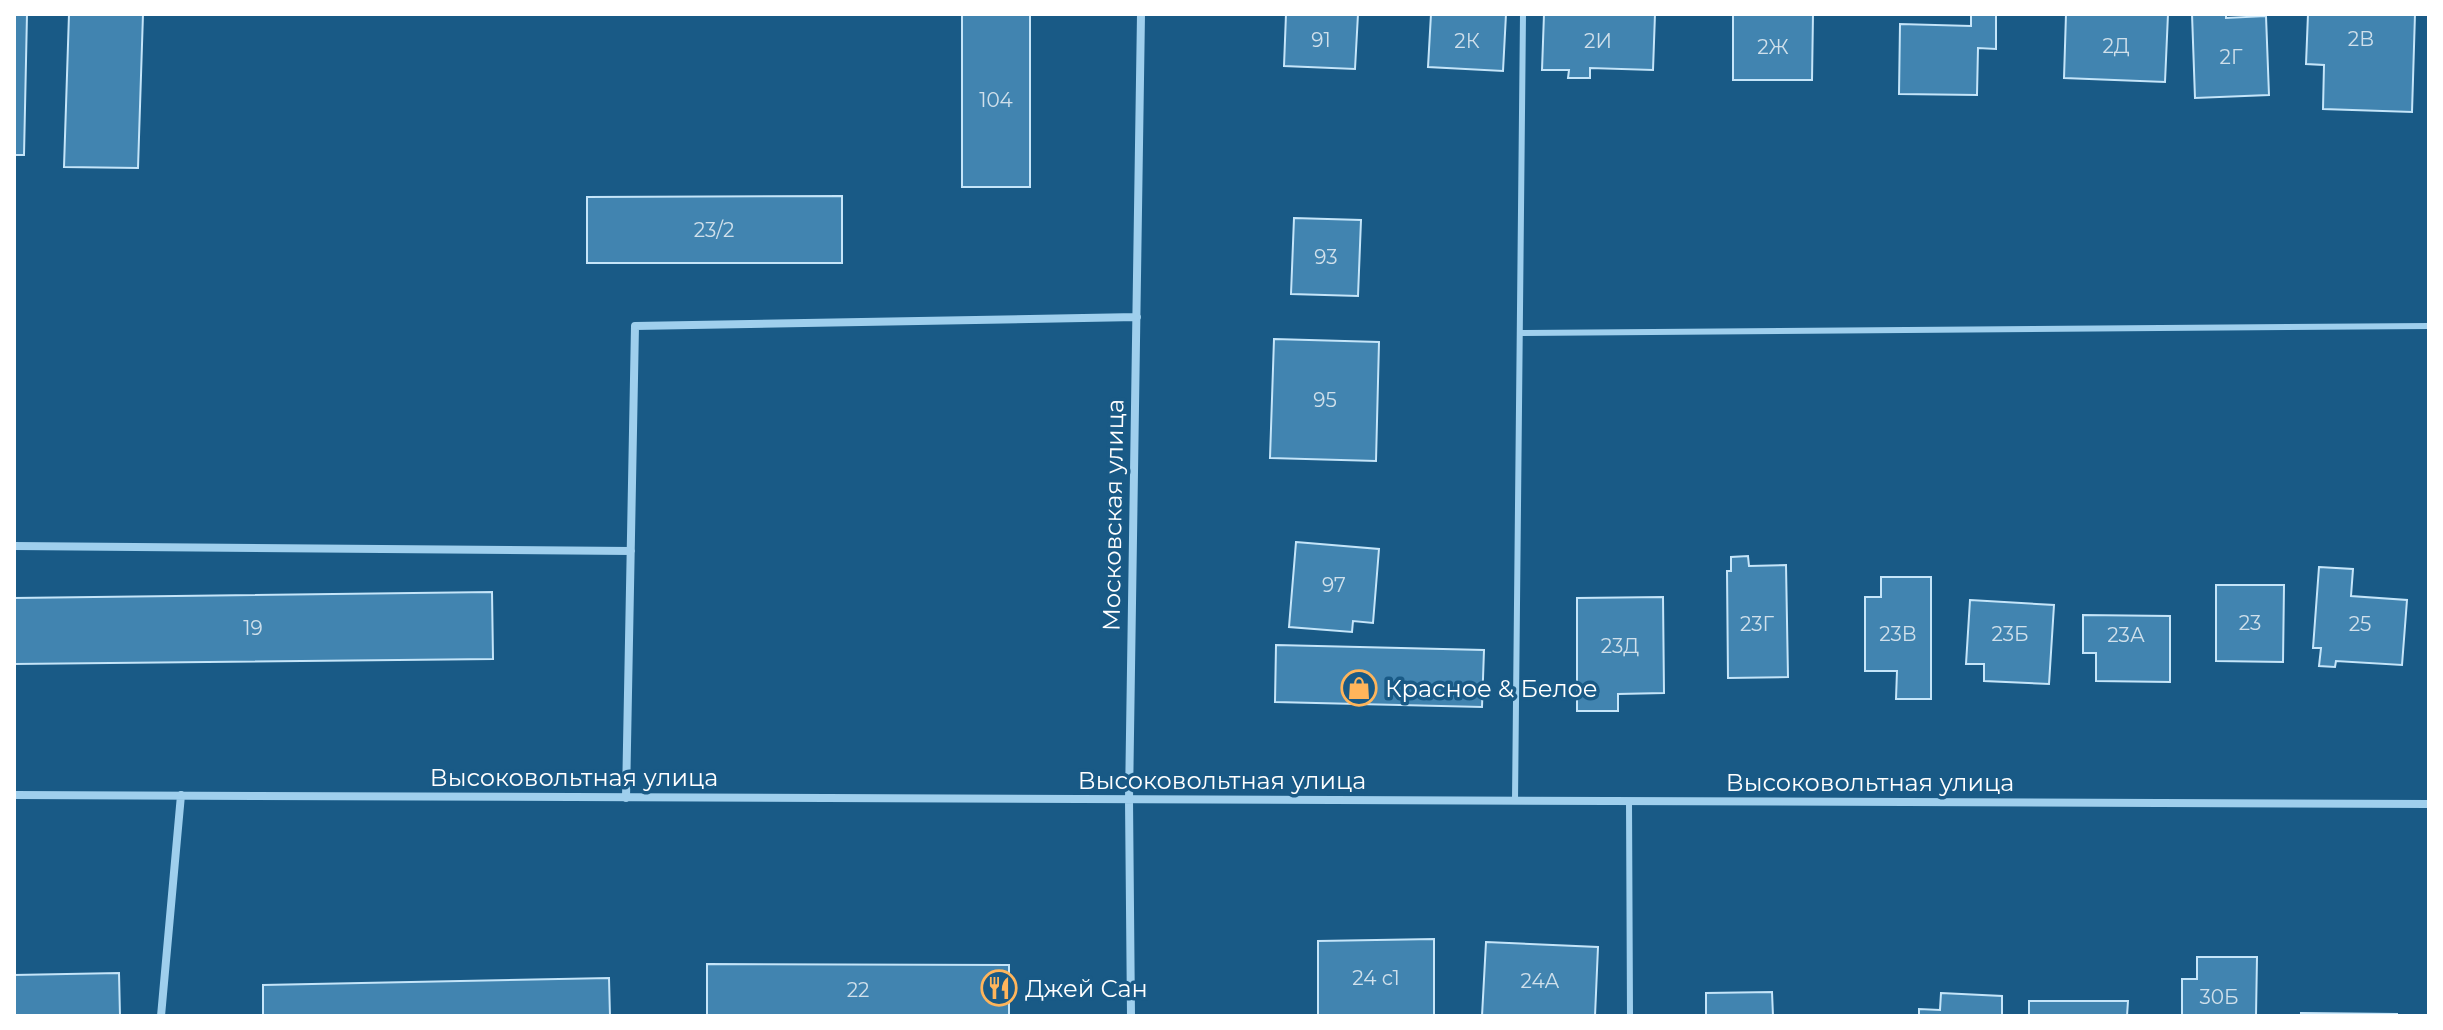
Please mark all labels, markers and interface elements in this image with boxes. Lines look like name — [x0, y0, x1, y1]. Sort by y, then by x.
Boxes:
house number: 2В — [2348, 27, 2374, 51]
house number: 91 — [1311, 28, 1331, 52]
house number: 2К — [1454, 29, 1480, 53]
house number: 2И — [1584, 29, 1612, 53]
house number: 2Д — [2102, 34, 2130, 58]
house number: 2Ж — [1757, 35, 1789, 59]
house number: 2Г — [2220, 45, 2243, 69]
house number: 104 — [979, 88, 1013, 112]
house number: 23/2 — [694, 218, 734, 242]
house number: 93 — [1314, 245, 1338, 269]
house number: 95 — [1313, 388, 1337, 412]
street label: Московская улица — [1096, 399, 1130, 631]
house number: 97 — [1322, 573, 1346, 597]
house number: 23 — [2239, 611, 2261, 635]
house number: 23Г — [1740, 612, 1775, 636]
house number: 25 — [2349, 612, 2371, 636]
house number: 19 — [243, 616, 263, 640]
house number: 23В — [1879, 622, 1917, 646]
house number: 23Б — [1991, 622, 2029, 646]
house number: 23А — [2107, 623, 2145, 647]
house number: 23Д — [1601, 634, 1639, 658]
shop icon: Красное & Белое — [1340, 669, 1378, 707]
place label: Красное & Белое — [1385, 674, 1598, 703]
street label: Высоковольтная улица — [430, 763, 718, 792]
street label: Высоковольтная улица — [1078, 766, 1366, 795]
street label: Высоковольтная улица — [1726, 768, 2014, 797]
house number: 24 с1 — [1352, 966, 1400, 990]
restaurant icon: Джей Сан — [980, 969, 1018, 1007]
house number: 24А — [1520, 969, 1560, 993]
place label: Джей Сан — [1025, 974, 1148, 1003]
house number: 22 — [847, 978, 869, 1002]
house number: 30Б — [2199, 985, 2239, 1009]

